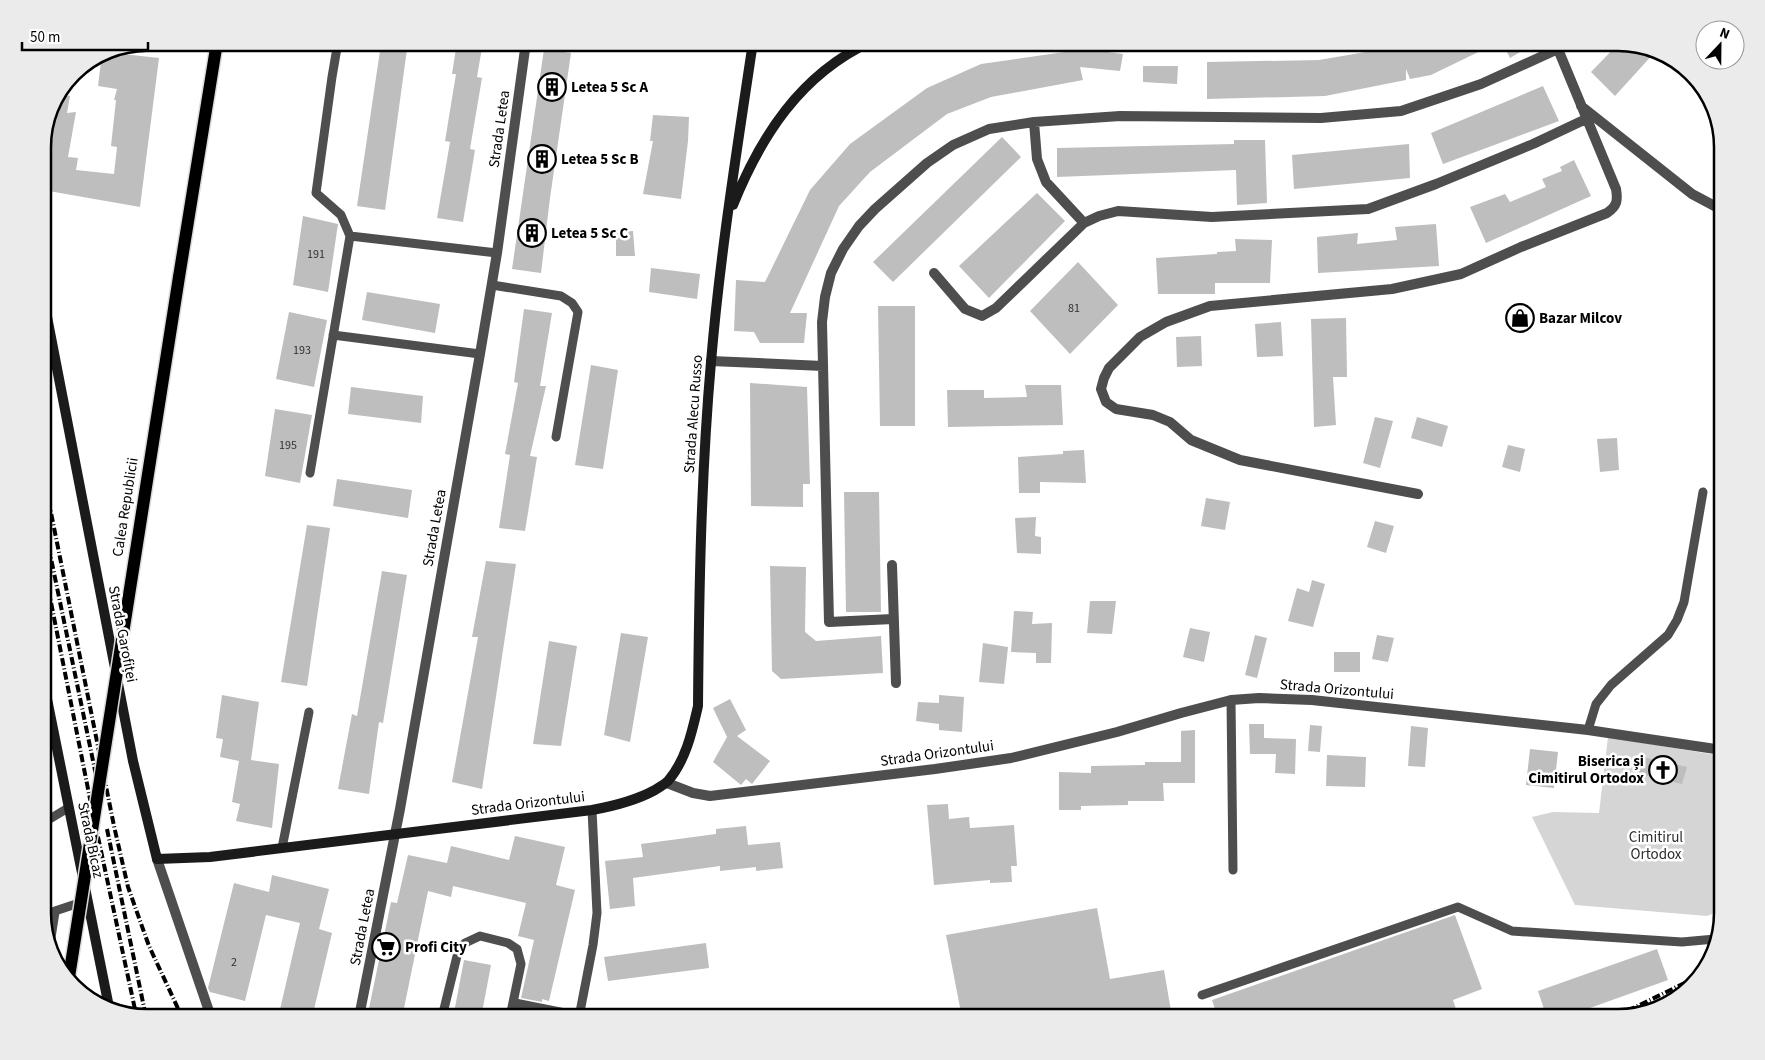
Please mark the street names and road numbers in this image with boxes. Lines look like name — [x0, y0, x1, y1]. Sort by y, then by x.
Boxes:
street label: Strada Letea — [484, 89, 515, 169]
street label: Strada Alecu Russo — [679, 354, 708, 474]
street label: Calea Republicii — [107, 456, 144, 558]
street label: Strada Letea — [417, 488, 452, 568]
street label: Strada Garofiței — [103, 584, 142, 684]
street label: Strada Orizontului — [1279, 674, 1395, 705]
street label: Strada Orizontului — [879, 735, 995, 772]
street label: Strada Orizontului — [470, 786, 586, 821]
street label: Strada Bicaz — [72, 800, 109, 880]
street label: Strada Letea — [345, 887, 380, 967]

